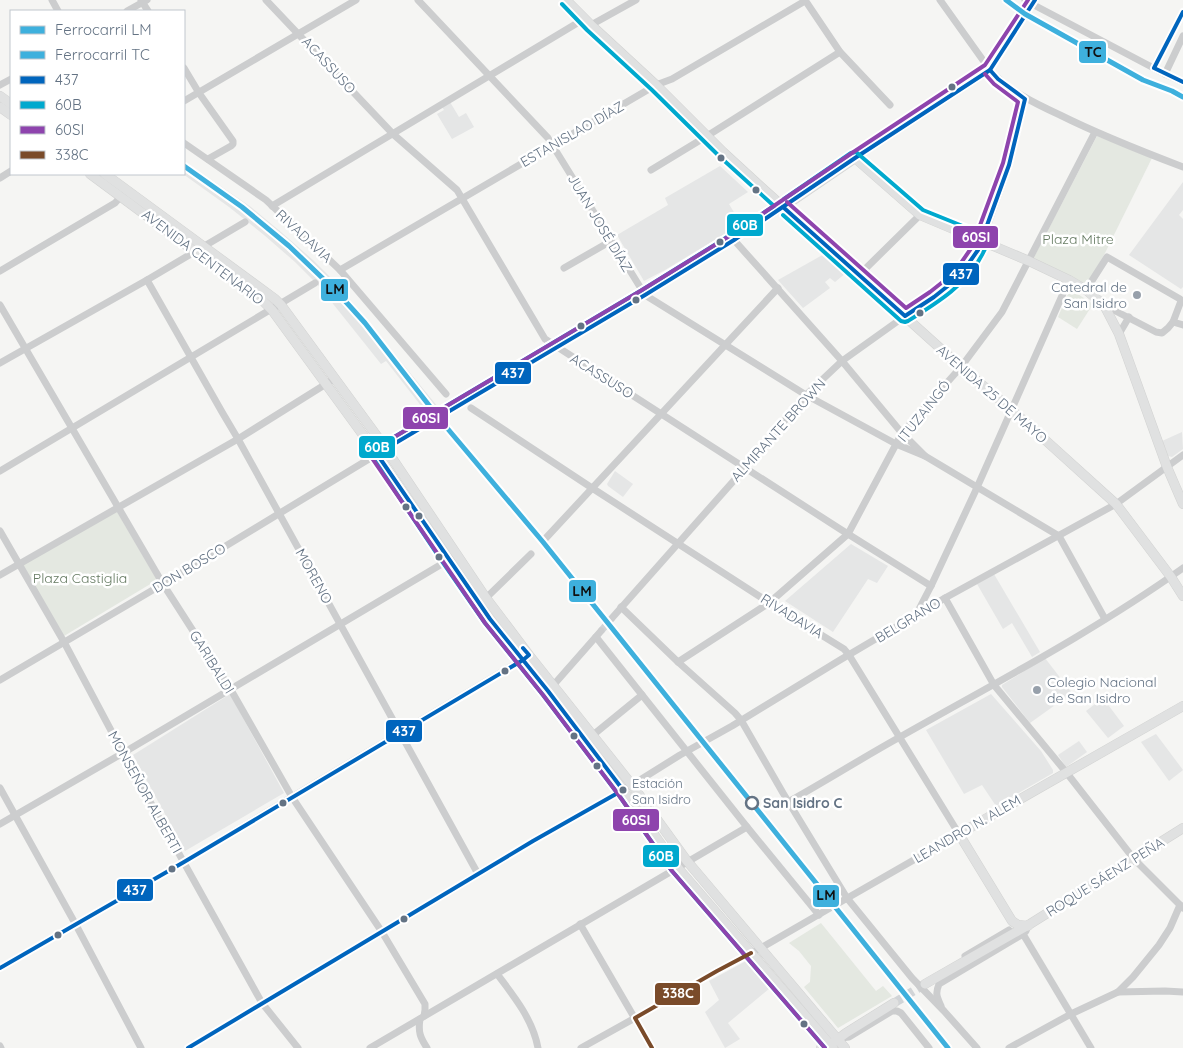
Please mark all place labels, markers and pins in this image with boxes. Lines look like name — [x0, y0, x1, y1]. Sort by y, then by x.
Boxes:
unlabelled marker — [947, 82, 957, 92]
unlabelled marker — [716, 153, 726, 163]
unlabelled marker — [751, 185, 761, 195]
unlabelled marker — [715, 237, 725, 247]
place label: Catedral de San Isidro — [1051, 278, 1127, 312]
marker: Catedral de San Isidro — [1131, 289, 1143, 301]
unlabelled marker — [631, 295, 641, 305]
unlabelled marker — [915, 308, 925, 318]
unlabelled marker — [576, 321, 586, 331]
unlabelled marker — [401, 502, 411, 512]
unlabelled marker — [414, 511, 424, 521]
unlabelled marker — [434, 552, 444, 562]
unlabelled marker — [500, 666, 510, 676]
place label: Colegio Nacional de San Isidro — [1047, 673, 1157, 707]
marker: Colegio Nacional de San Isidro — [1031, 684, 1043, 696]
unlabelled marker — [569, 731, 579, 741]
unlabelled marker — [592, 761, 602, 771]
place label: Estación San Isidro — [632, 775, 691, 807]
marker: Estación San Isidro — [618, 785, 628, 795]
place label: San Isidro C — [763, 794, 843, 812]
marker: San Isidro C — [745, 796, 759, 810]
unlabelled marker — [278, 798, 288, 808]
unlabelled marker — [167, 864, 177, 874]
unlabelled marker — [399, 914, 409, 924]
unlabelled marker — [53, 930, 63, 940]
unlabelled marker — [799, 1019, 809, 1029]

